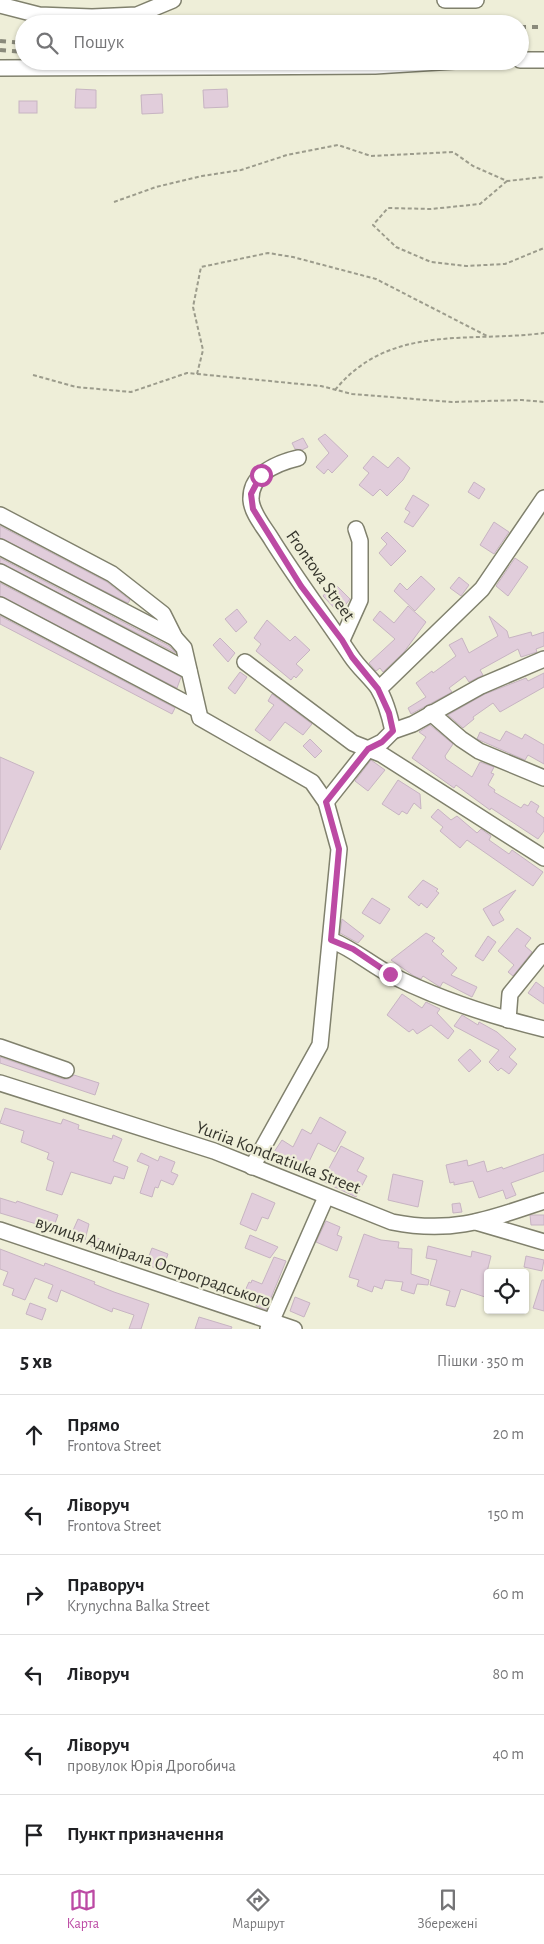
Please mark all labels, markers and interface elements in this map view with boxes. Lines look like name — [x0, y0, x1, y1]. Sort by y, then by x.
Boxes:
search box — [15, 15, 529, 70]
icon: search — [33, 29, 61, 57]
text: Пошук — [73, 33, 124, 52]
route start — [250, 464, 273, 487]
street label: Frontova Street — [282, 527, 358, 625]
route end — [379, 963, 402, 986]
street label: Yuriia Kondratiuka Street — [193, 1118, 363, 1198]
street label: вулиця Адмірала Остроградського — [33, 1213, 273, 1311]
map controls — [484, 1269, 529, 1314]
button: locate — [484, 1269, 529, 1314]
text: 5 хв — [20, 1351, 52, 1372]
text: Пішки · 350 m — [437, 1353, 524, 1369]
text: Прямо — [67, 1416, 120, 1435]
icon: ahead — [20, 1421, 48, 1449]
text: 20 m — [493, 1426, 524, 1442]
text: Frontova Street — [67, 1438, 161, 1454]
text: Ліворуч — [67, 1496, 130, 1515]
icon: left — [20, 1501, 48, 1529]
text: 150 m — [488, 1506, 524, 1522]
text: Frontova Street — [67, 1518, 161, 1534]
text: Праворуч — [67, 1576, 145, 1595]
icon: right — [20, 1581, 48, 1609]
text: 60 m — [493, 1586, 524, 1602]
text: Krynychna Balka Street — [67, 1598, 210, 1614]
icon: left — [20, 1661, 48, 1689]
text: Ліворуч — [67, 1665, 130, 1684]
text: 80 m — [493, 1666, 524, 1682]
text: Ліворуч — [67, 1736, 130, 1755]
icon: left — [20, 1741, 48, 1769]
text: 40 m — [492, 1746, 524, 1762]
text: провулок Юрія Дрогобича — [67, 1758, 236, 1774]
icon: arrive — [20, 1821, 48, 1849]
text: Пункт призначення — [67, 1825, 224, 1844]
tab: Карта — [66, 1886, 99, 1933]
tab: Маршрут — [232, 1886, 285, 1933]
tab: Збережені — [417, 1886, 478, 1933]

